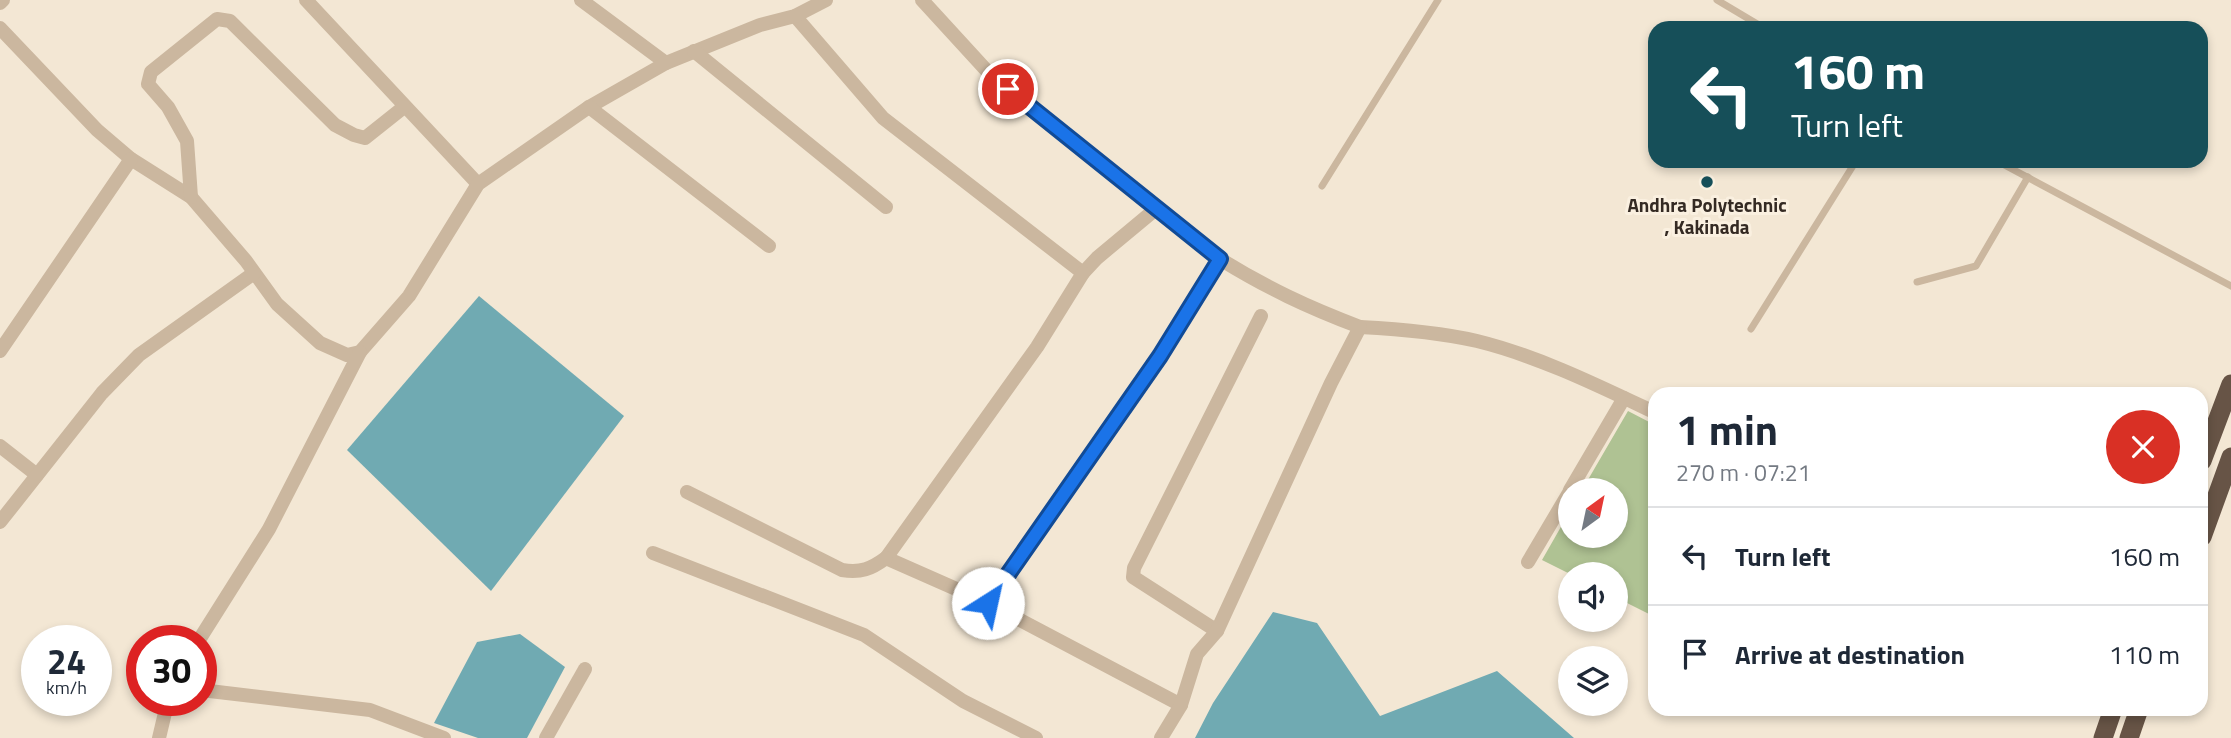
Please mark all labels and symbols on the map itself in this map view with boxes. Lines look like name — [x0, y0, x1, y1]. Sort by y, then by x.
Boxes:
pin — [978, 59, 1038, 119]
marker: Andhra Polytechnic , Kakinada — [1699, 174, 1715, 190]
place label: Andhra Polytechnic , Kakinada — [1627, 190, 1787, 241]
north arrow — [1558, 478, 1628, 548]
position arrow — [951, 566, 1025, 640]
speed limit sign: 30 — [126, 625, 217, 716]

